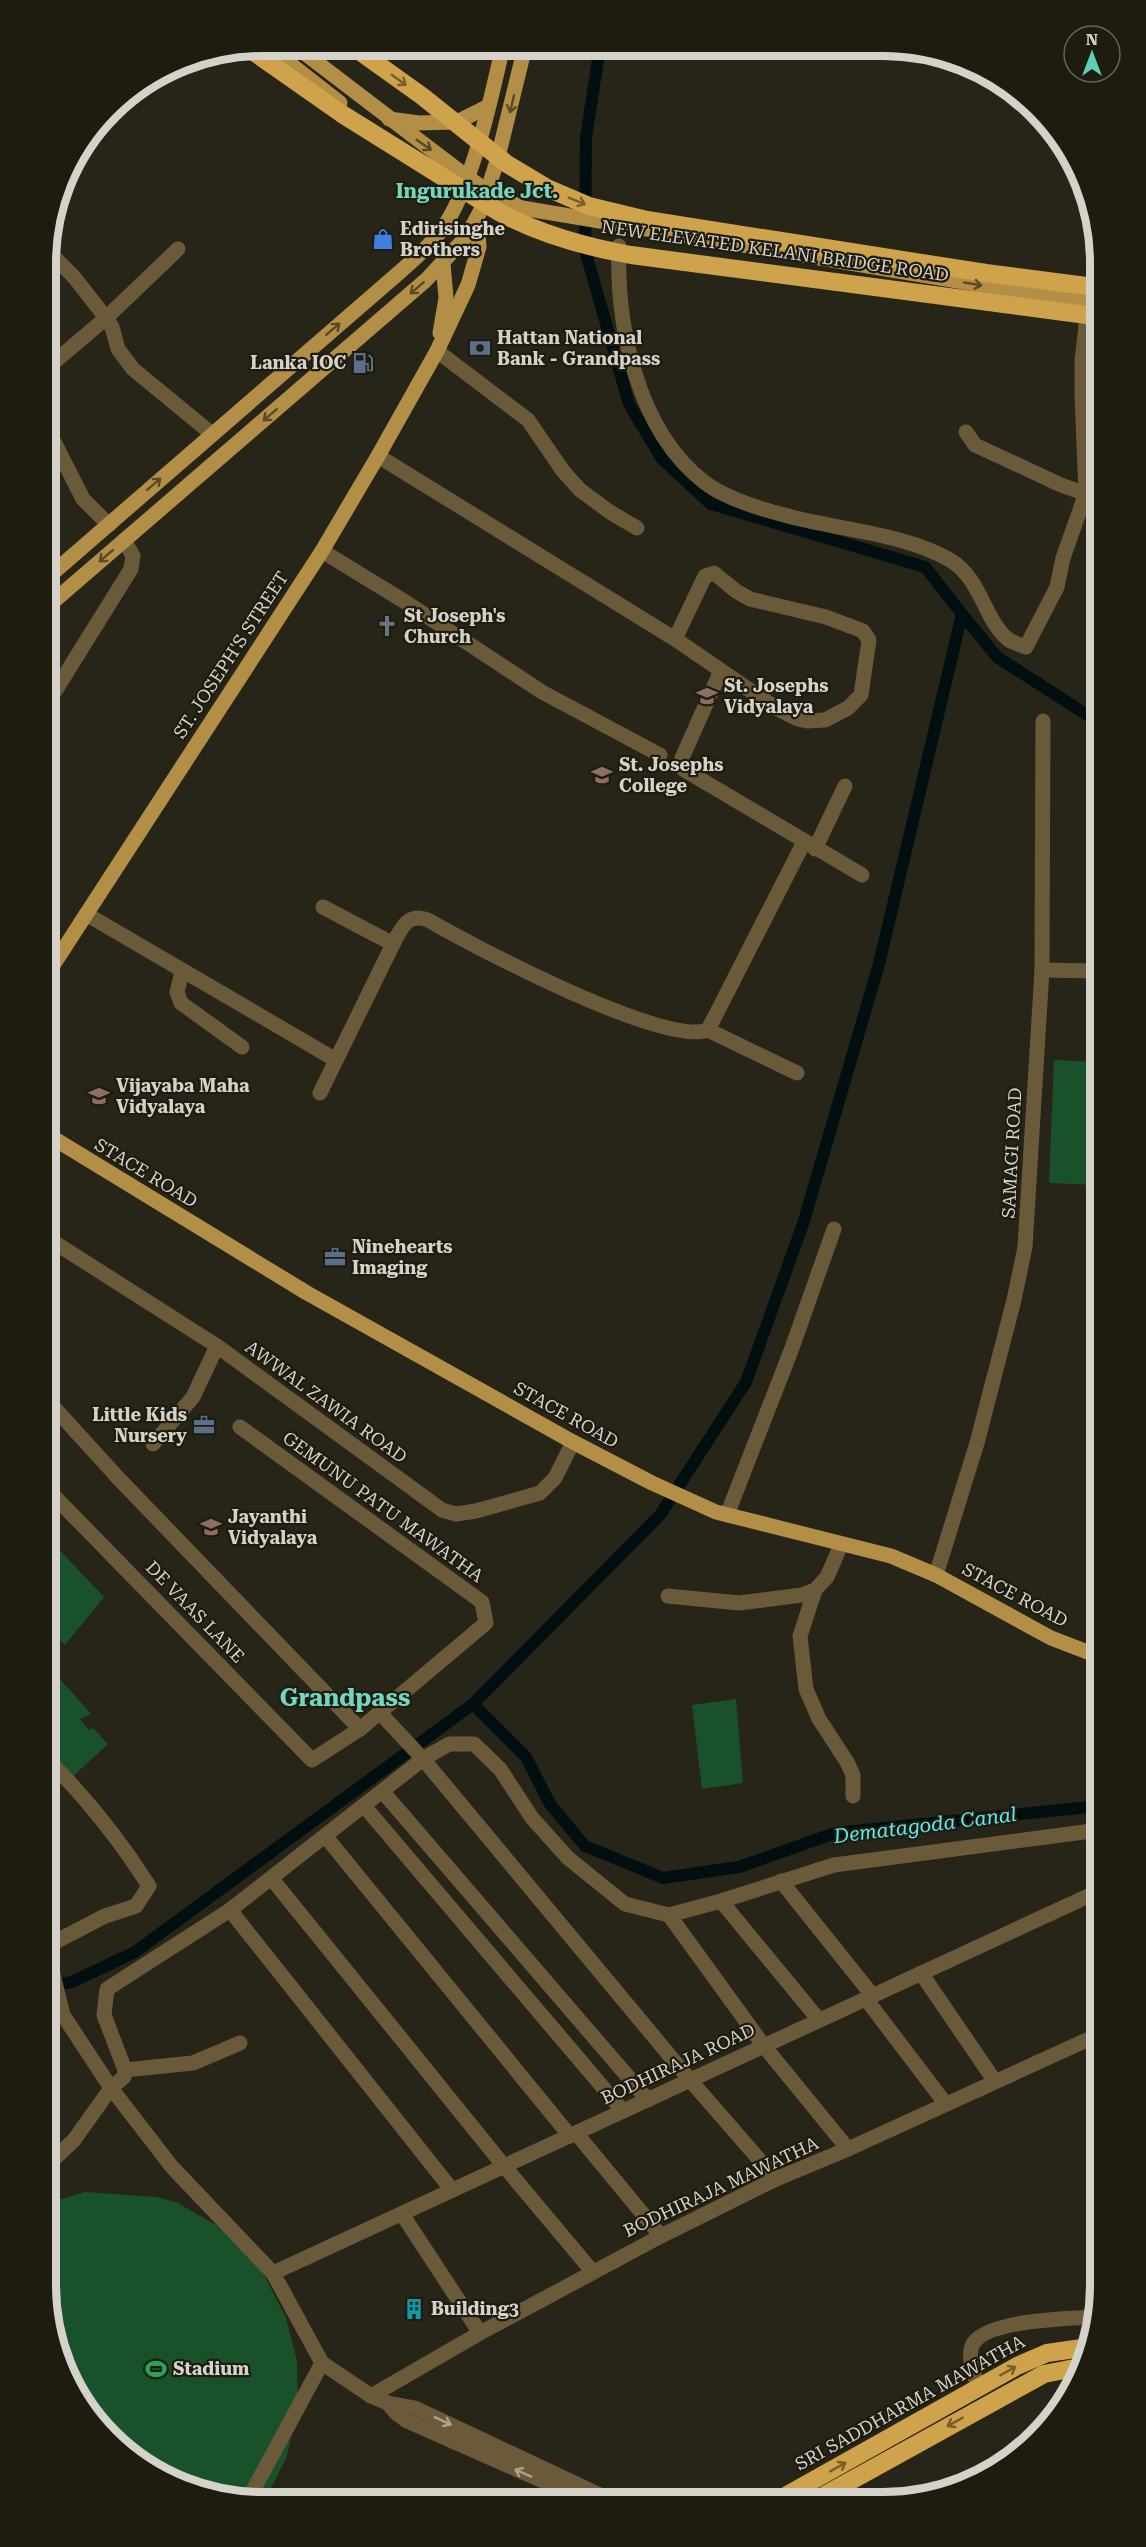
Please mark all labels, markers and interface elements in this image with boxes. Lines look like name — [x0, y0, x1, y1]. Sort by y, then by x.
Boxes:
north arrow — [1062, 24, 1122, 84]
text: N — [1086, 30, 1098, 49]
one-way arrow — [391, 74, 407, 86]
one-way arrow — [505, 94, 517, 113]
one-way arrow — [415, 139, 431, 151]
district label: Ingurukade Jct. — [396, 179, 558, 203]
one-way arrow — [567, 196, 586, 207]
street label: NEW ELEVATED KELANI BRIDGE ROAD — [600, 216, 950, 285]
place label: Edirisinghe Brothers — [400, 218, 505, 260]
shop icon: Edirisinghe Brothers — [371, 227, 395, 251]
one-way arrow — [962, 279, 982, 290]
one-way arrow — [409, 281, 425, 294]
one-way arrow — [325, 322, 341, 335]
place label: Hattan National Bank - Grandpass — [497, 327, 660, 369]
bank icon: Hattan National Bank - Grandpass — [468, 336, 492, 360]
fuel station icon: Lanka IOC — [351, 351, 375, 375]
place label: Lanka IOC — [250, 352, 346, 373]
one-way arrow — [263, 408, 278, 422]
one-way arrow — [146, 478, 162, 492]
one-way arrow — [99, 549, 114, 563]
street label: ST. JOSEPH'S STREET — [169, 567, 292, 742]
place label: St Joseph's Church — [404, 605, 506, 647]
church icon: St Joseph's Church — [375, 614, 399, 638]
place label: St. Josephs Vidyalaya — [724, 675, 828, 717]
school or university icon: St. Josephs Vidyalaya — [695, 684, 719, 708]
place label: St. Josephs College — [619, 754, 723, 796]
school or university icon: St. Josephs College — [590, 763, 614, 787]
place label: Vijayaba Maha Vidyalaya — [116, 1075, 250, 1117]
school or university icon: Vijayaba Maha Vidyalaya — [87, 1084, 111, 1108]
street label: SAMAGI ROAD — [998, 1087, 1025, 1219]
street label: STACE ROAD — [91, 1134, 202, 1212]
place label: Ninehearts Imaging — [352, 1236, 453, 1278]
office icon: Ninehearts Imaging — [323, 1245, 347, 1269]
street label: AWWAL ZAWIA ROAD — [241, 1336, 411, 1467]
street label: STACE ROAD — [510, 1377, 622, 1452]
place label: Little Kids Nursery — [92, 1404, 187, 1446]
office icon: Little Kids Nursery — [192, 1413, 216, 1437]
street label: GEMUNU PATU MAWATHA — [279, 1427, 488, 1587]
place label: Jayanthi Vidyalaya — [228, 1506, 318, 1548]
school or university icon: Jayanthi Vidyalaya — [199, 1515, 223, 1539]
street label: DE VAAS LANE — [142, 1557, 249, 1667]
street label: STACE ROAD — [959, 1558, 1072, 1631]
district label: Grandpass — [280, 1684, 410, 1712]
water label: Dematagoda Canal — [831, 1802, 1018, 1848]
street label: BODHIRAJA ROAD — [598, 2019, 758, 2108]
street label: BODHIRAJA MAWATHA — [620, 2132, 822, 2241]
building icon: Building3 — [402, 2297, 426, 2321]
place label: Building3 — [431, 2298, 519, 2319]
street label: SRI SADDHARMA MAWATHA — [791, 2330, 1029, 2475]
sports icon: Stadium — [144, 2357, 168, 2381]
place label: Stadium — [173, 2358, 250, 2379]
one-way arrow — [998, 2365, 1016, 2376]
one-way arrow — [434, 2416, 452, 2428]
one-way arrow — [947, 2417, 965, 2428]
one-way arrow — [829, 2461, 846, 2473]
one-way arrow — [514, 2467, 533, 2478]

